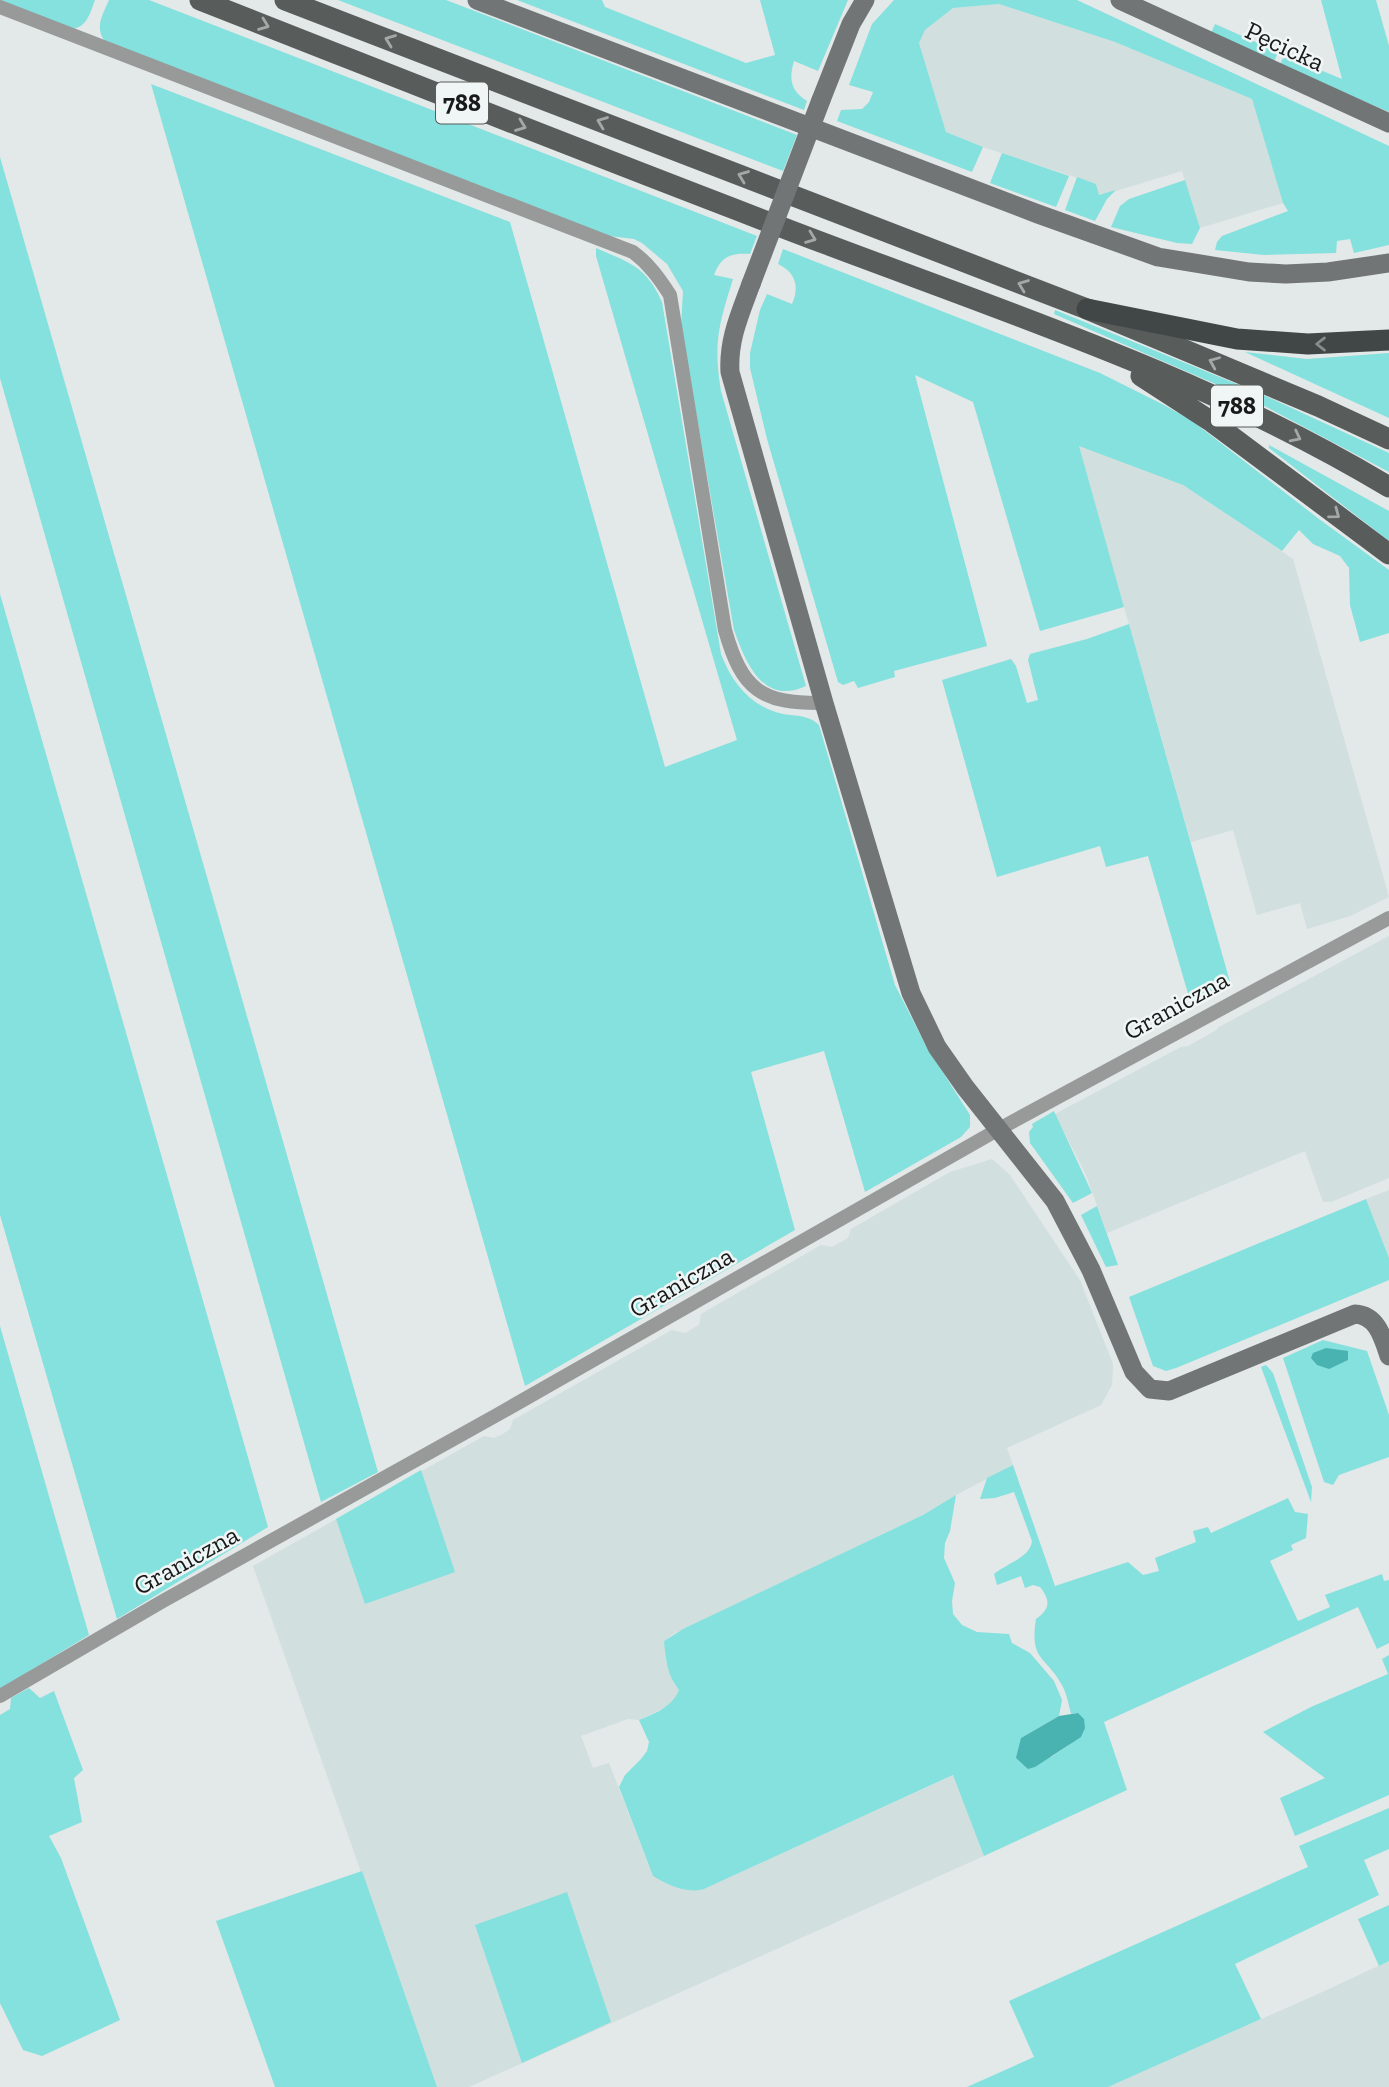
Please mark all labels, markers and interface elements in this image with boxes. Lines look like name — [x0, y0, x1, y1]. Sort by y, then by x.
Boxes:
street label: Pęcicka — [1240, 14, 1330, 78]
one-way arrow — [257, 16, 269, 30]
one-way arrow — [385, 35, 397, 49]
road number: 788 — [436, 82, 488, 124]
one-way arrow — [597, 116, 609, 130]
one-way arrow — [514, 117, 526, 131]
one-way arrow — [737, 170, 749, 184]
one-way arrow — [805, 230, 817, 244]
one-way arrow — [1018, 279, 1030, 293]
one-way arrow — [1315, 336, 1326, 352]
one-way arrow — [1209, 357, 1221, 371]
road number: 788 — [1211, 386, 1263, 426]
one-way arrow — [1289, 429, 1301, 443]
one-way arrow — [1327, 506, 1340, 519]
street label: Graniczna — [1118, 963, 1235, 1047]
street label: Graniczna — [623, 1239, 739, 1325]
street label: Graniczna — [128, 1518, 245, 1602]

